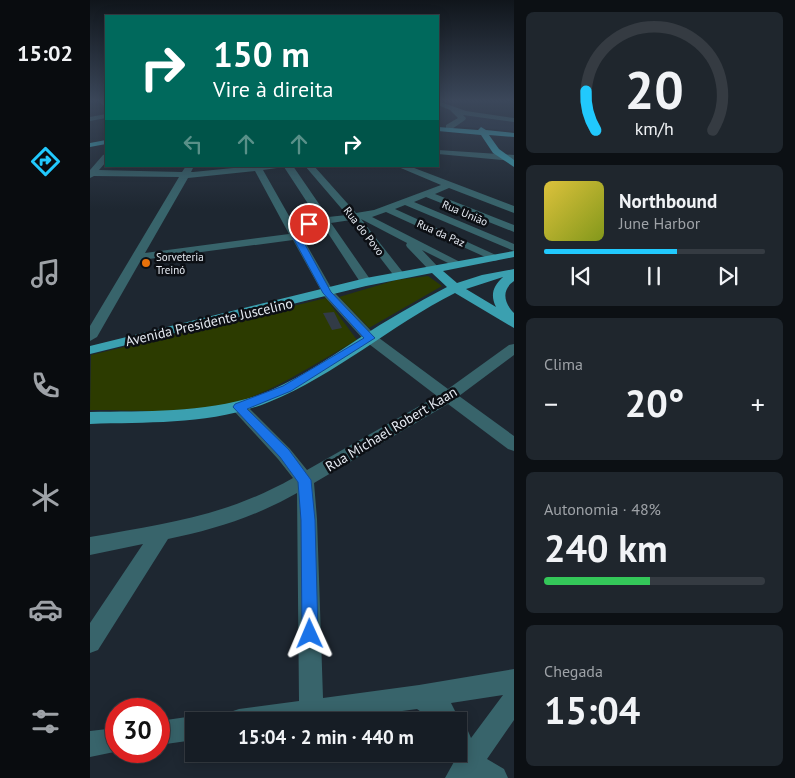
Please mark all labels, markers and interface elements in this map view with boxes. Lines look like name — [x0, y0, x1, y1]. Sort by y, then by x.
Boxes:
text: 150 m — [213, 31, 310, 77]
icon: right — [130, 35, 195, 100]
text: 15:02 — [17, 39, 73, 67]
text: 20 — [625, 56, 684, 123]
text: Vire à direita — [213, 75, 333, 103]
text: km/h — [635, 117, 674, 140]
icon: left — [179, 130, 207, 158]
icon: ahead — [232, 130, 260, 158]
icon: ahead — [285, 130, 313, 158]
icon: right — [338, 130, 366, 158]
icon: directions — [28, 144, 63, 179]
text: Northbound — [619, 189, 717, 213]
street label: Rua União — [440, 197, 490, 229]
pin — [288, 203, 330, 245]
street label: Rua do Povo — [341, 204, 387, 258]
icon: arrive — [295, 210, 323, 238]
text: June Harbor — [619, 213, 700, 233]
street label: Rua da Paz — [415, 216, 467, 250]
place label: Sorveteria Treinó — [156, 250, 204, 277]
icon: music — [28, 256, 63, 291]
marker: Sorveteria Treinó — [140, 257, 152, 269]
icon: previous — [567, 262, 595, 290]
icon: pause — [640, 262, 668, 290]
icon: next — [714, 262, 742, 290]
street label: Avenida Presidente Juscelino — [124, 294, 294, 350]
text: Clima — [544, 354, 583, 374]
icon: phone — [28, 368, 63, 403]
text: 20° — [625, 378, 684, 427]
street label: Rua Michael Robert Kaan — [322, 383, 460, 475]
text: − — [544, 385, 558, 422]
text: + — [751, 385, 765, 422]
icon: climate — [28, 480, 63, 515]
text: Autonomia · 48% — [544, 499, 661, 519]
text: 240 km — [544, 523, 668, 572]
icon: car — [28, 592, 63, 627]
position arrow — [283, 607, 335, 659]
text: Chegada — [544, 661, 603, 681]
text: 15:04 — [544, 685, 640, 734]
speed limit sign: 30 — [105, 698, 170, 763]
icon: filters — [28, 704, 63, 739]
text: 15:04 · 2 min · 440 m — [238, 725, 414, 749]

